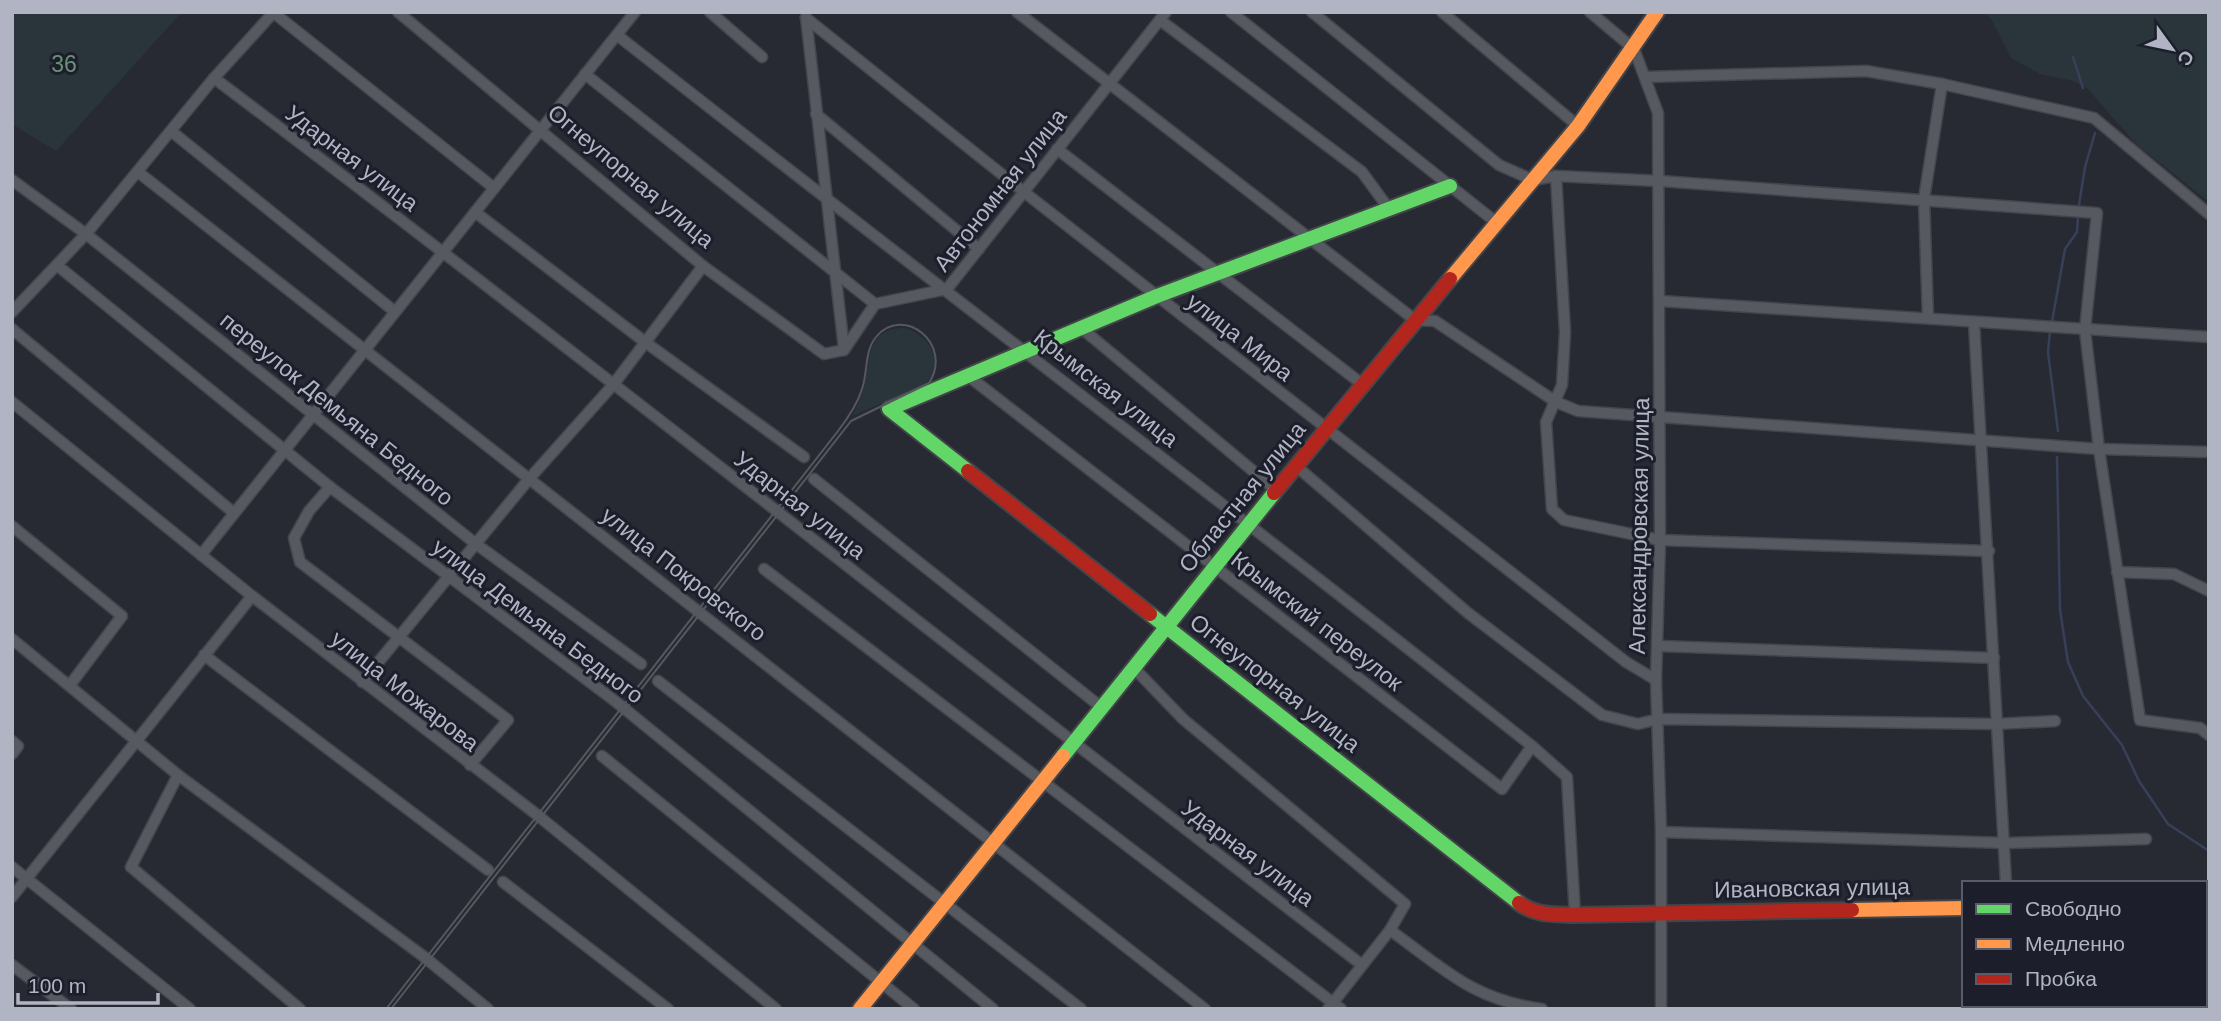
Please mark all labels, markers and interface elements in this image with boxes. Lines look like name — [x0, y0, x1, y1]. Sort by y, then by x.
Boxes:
north arrow — [2137, 14, 2207, 84]
text: С — [2173, 47, 2198, 70]
park label: 36 — [51, 51, 77, 77]
street label: Огнеупорная улица — [543, 99, 719, 253]
street label: Ударная улица — [281, 100, 424, 216]
street label: Автономная улица — [928, 103, 1072, 276]
street label: улица Мира — [1182, 288, 1298, 387]
street label: переулок Демьяна Бедного — [215, 307, 459, 511]
street label: Крымская улица — [1029, 324, 1183, 452]
street label: Александровская улица — [1624, 397, 1654, 655]
street label: Областная улица — [1173, 416, 1311, 577]
street label: Ударная улица — [729, 446, 871, 564]
street label: улица Покровского — [596, 502, 772, 646]
street label: улица Демьяна Бедного — [428, 533, 648, 709]
street label: Крымский переулок — [1226, 546, 1409, 697]
street label: Огнеупорная улица — [1185, 609, 1365, 758]
street label: улица Можарова — [326, 625, 484, 757]
street label: Ударная улица — [1177, 795, 1320, 911]
street label: Ивановская улица — [1714, 873, 1910, 903]
legend — [1962, 881, 2207, 1007]
text: Свободно — [2025, 897, 2122, 920]
text: Медленно — [2025, 932, 2125, 955]
scale bar — [18, 962, 158, 1006]
text: Пробка — [2025, 967, 2097, 990]
text: 100 m — [28, 974, 86, 997]

